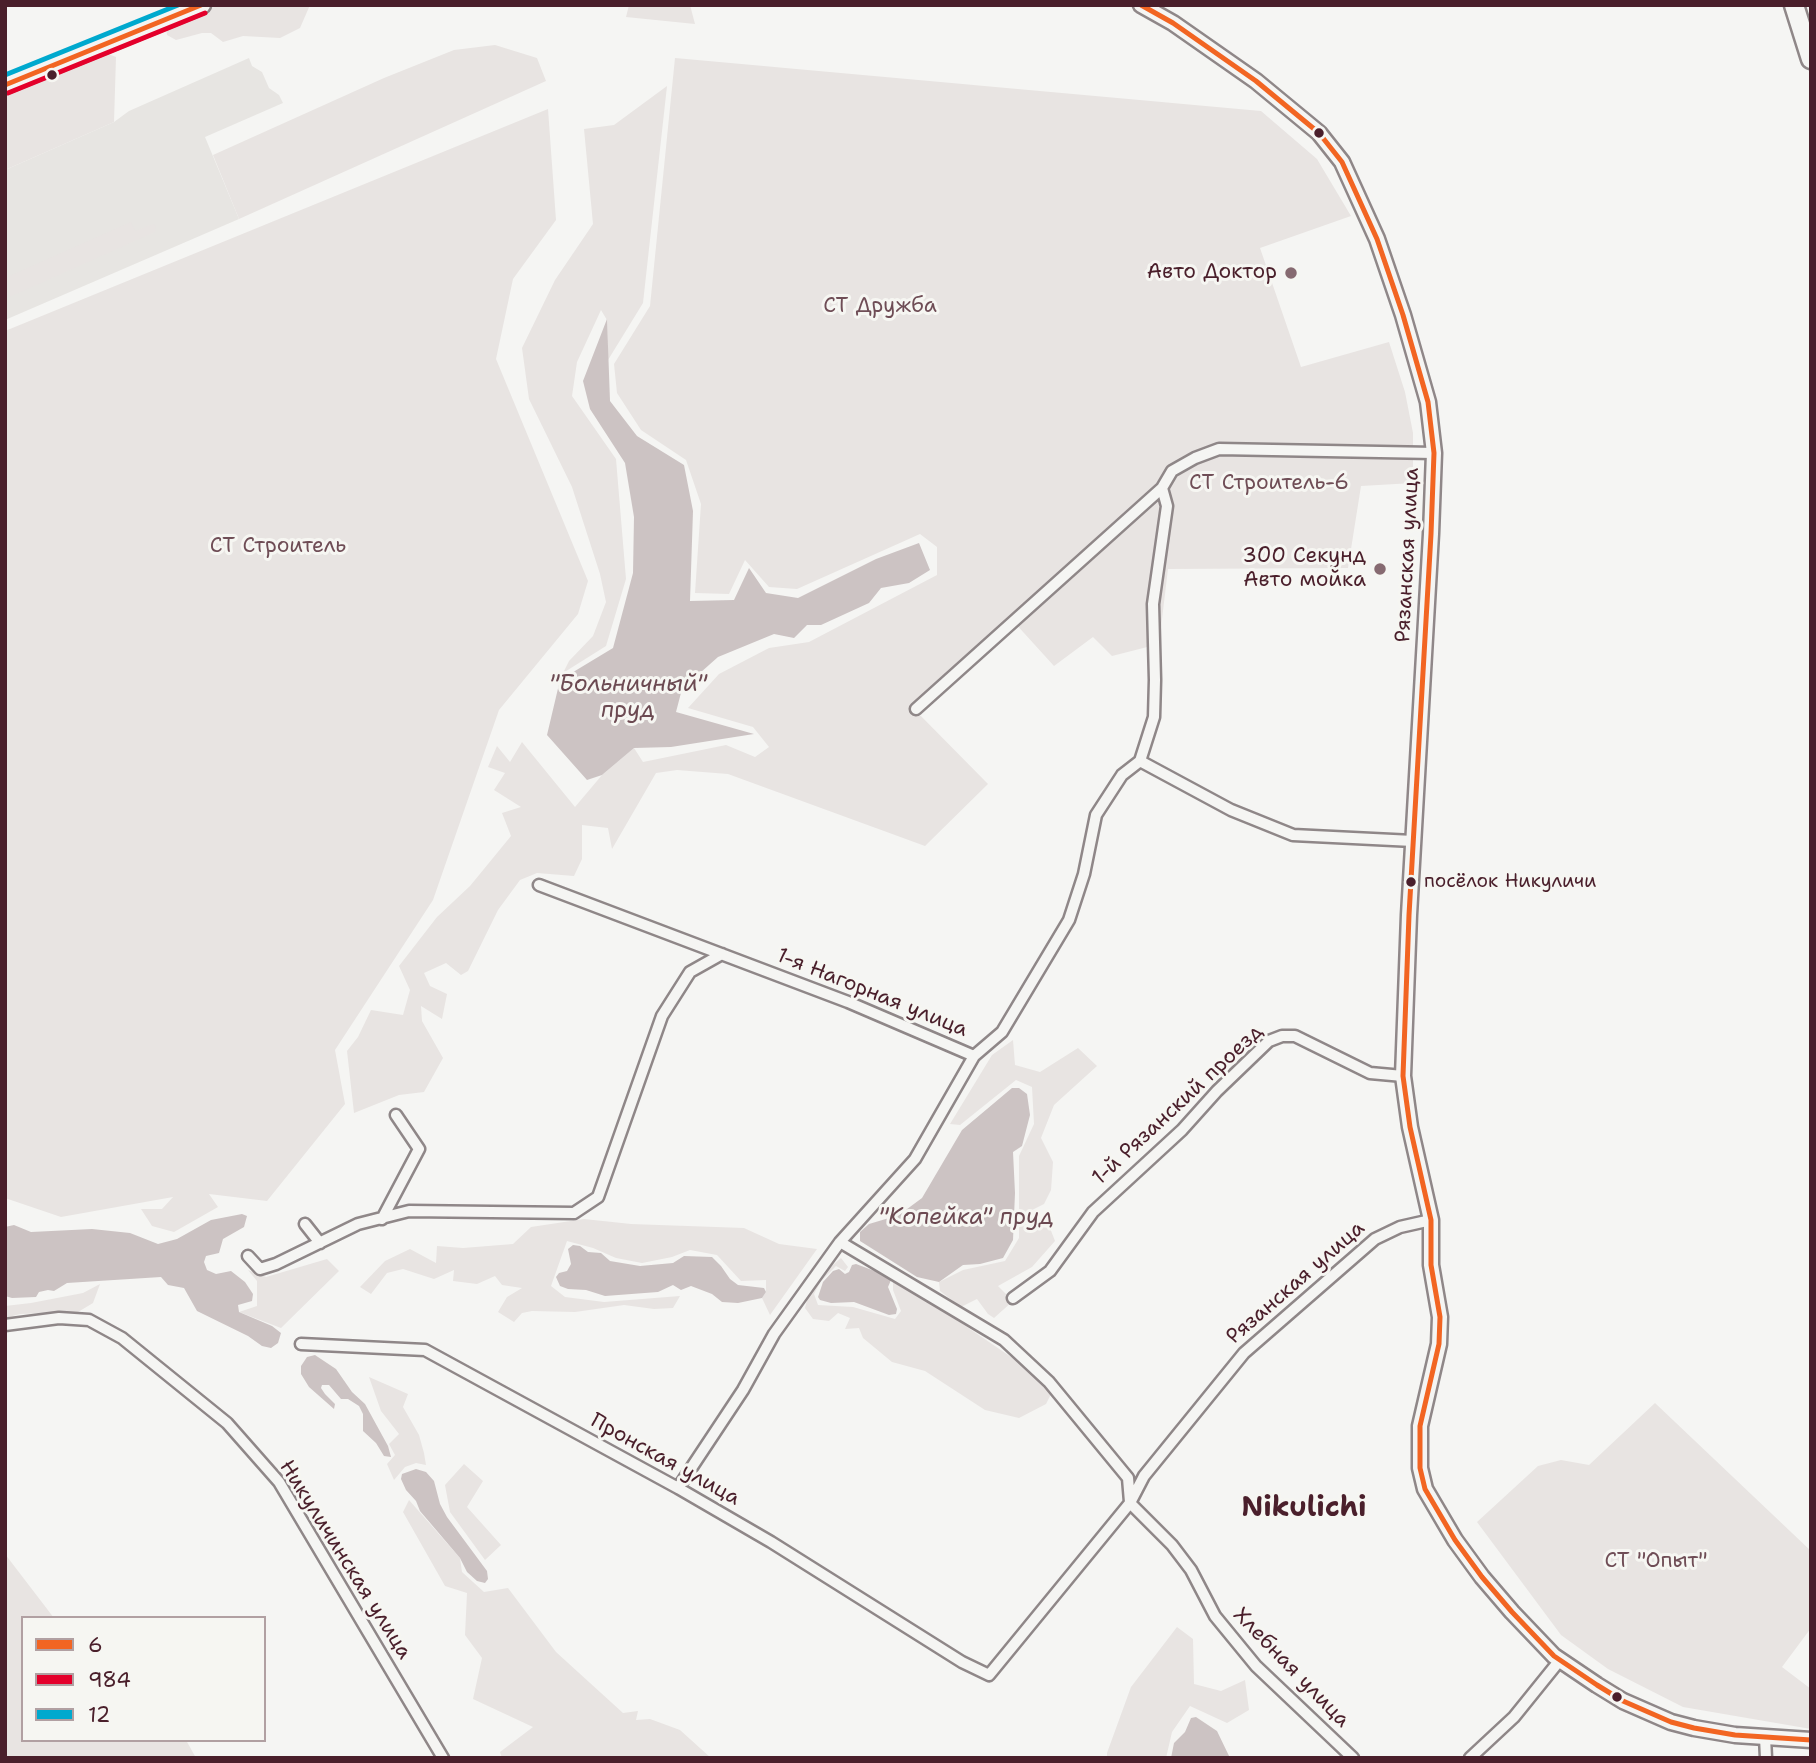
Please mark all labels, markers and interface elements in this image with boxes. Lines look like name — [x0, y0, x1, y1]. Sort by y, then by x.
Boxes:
unlabelled marker — [45, 68, 59, 82]
unlabelled marker — [1312, 126, 1326, 140]
place label: Авто Доктор — [1147, 260, 1277, 286]
marker: Авто Доктор — [1283, 265, 1299, 281]
park label: СТ Дружба — [823, 294, 937, 320]
street label: Рязанская улица — [1391, 467, 1425, 643]
park label: СТ Строитель-6 — [1189, 471, 1349, 497]
park label: СТ Строитель — [210, 534, 346, 560]
place label: 300 Секунд Авто мойка — [1242, 544, 1366, 594]
marker: 300 Секунд Авто мойка — [1372, 561, 1388, 577]
water label: "Больничный" пруд — [549, 671, 707, 725]
place label: посёлок Никуличи — [1424, 871, 1597, 893]
marker: посёлок Никуличи — [1404, 875, 1418, 889]
street label: 1-я Нагорная улица — [773, 943, 971, 1043]
street label: 1-й Рязанский проезд — [1088, 1019, 1268, 1191]
water label: "Копейка" пруд — [878, 1204, 1054, 1232]
street label: Рязанская улица — [1222, 1216, 1370, 1350]
street label: Пронская улица — [586, 1409, 744, 1511]
street label: Никуличинская улица — [273, 1456, 417, 1664]
district label: Nikulichi — [1241, 1492, 1367, 1526]
park label: СТ "Опыт" — [1604, 1549, 1708, 1575]
street label: Хлебная улица — [1227, 1603, 1355, 1733]
legend — [21, 1616, 266, 1742]
text: 6 — [88, 1631, 103, 1659]
text: 984 — [88, 1666, 131, 1694]
unlabelled marker — [1610, 1690, 1624, 1704]
text: 12 — [88, 1701, 110, 1729]

